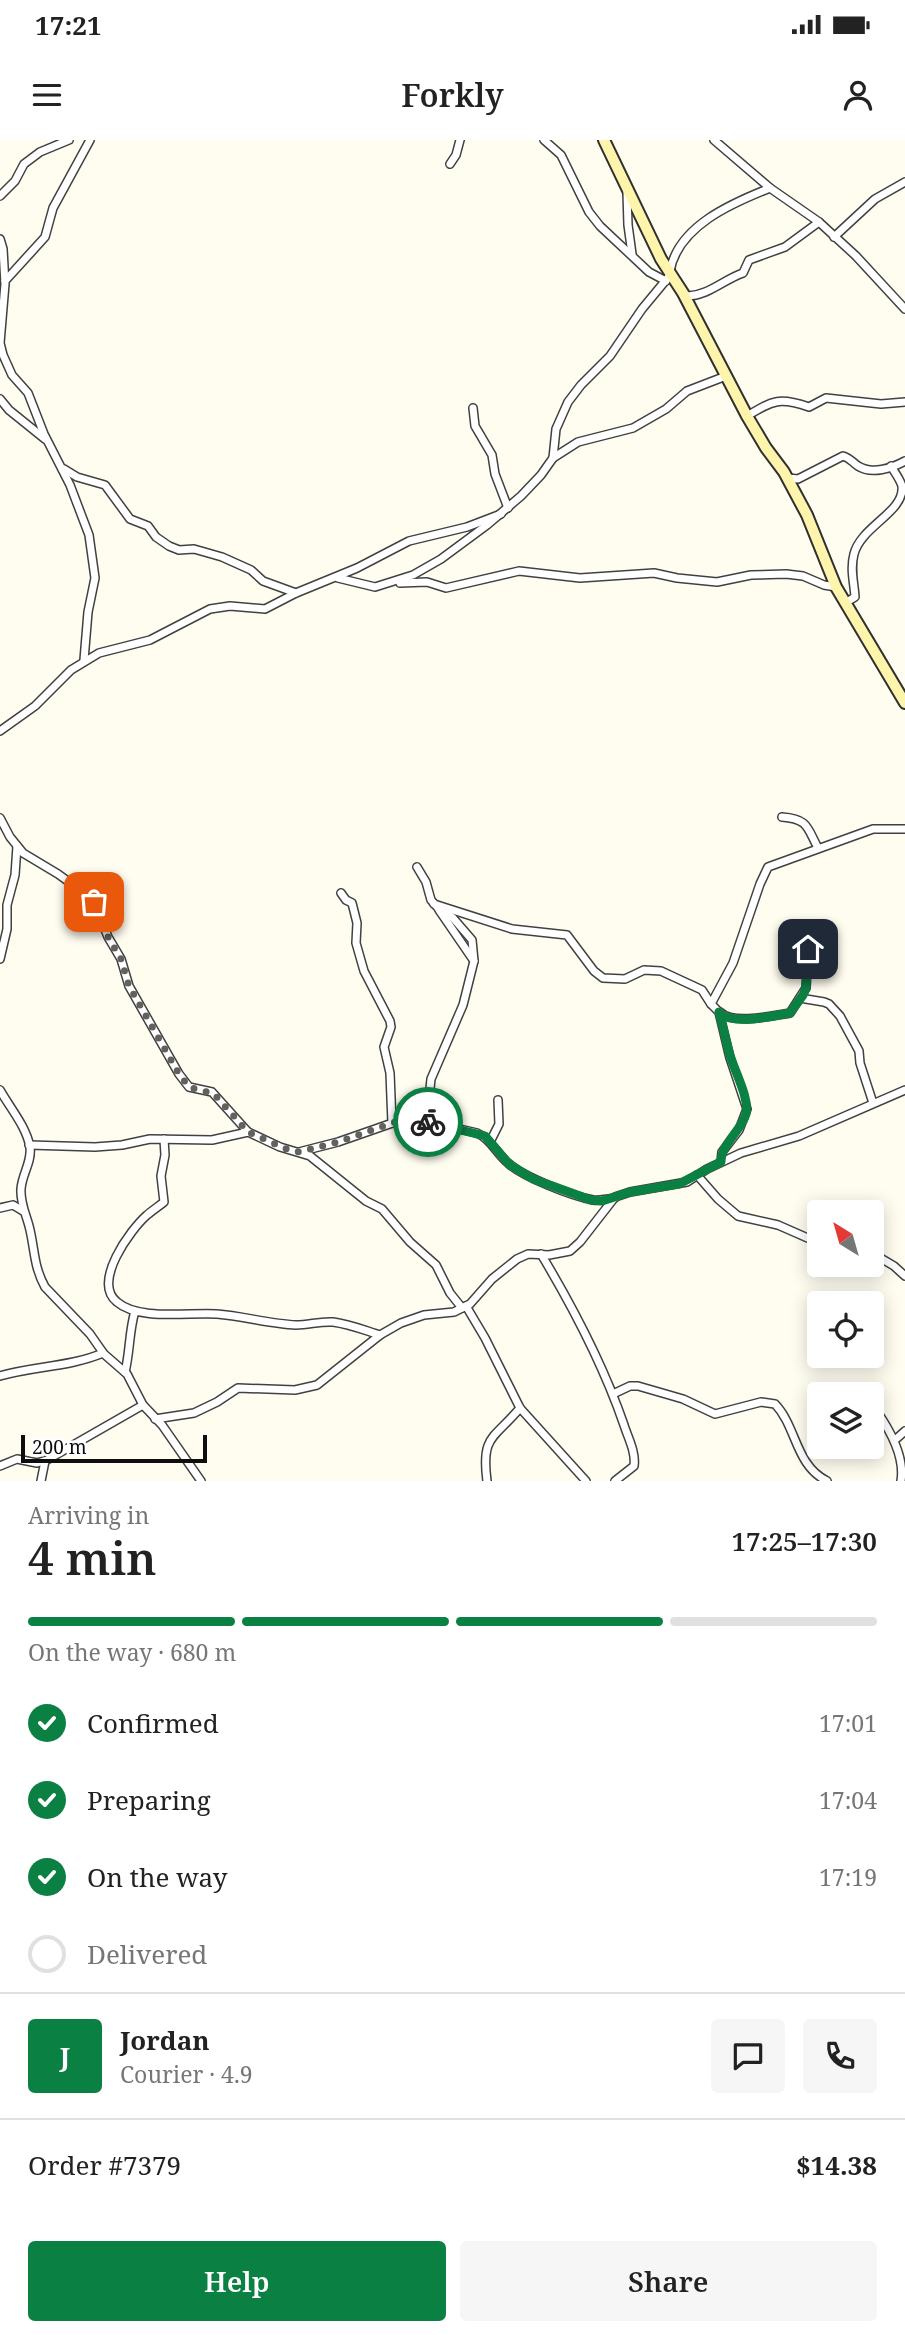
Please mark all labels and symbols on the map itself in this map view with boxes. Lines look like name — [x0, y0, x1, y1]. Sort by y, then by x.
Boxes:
pin — [64, 872, 124, 932]
pin — [778, 919, 838, 979]
courier — [393, 1087, 463, 1157]
north arrow — [807, 1200, 884, 1278]
scale bar — [21, 1432, 206, 1464]

